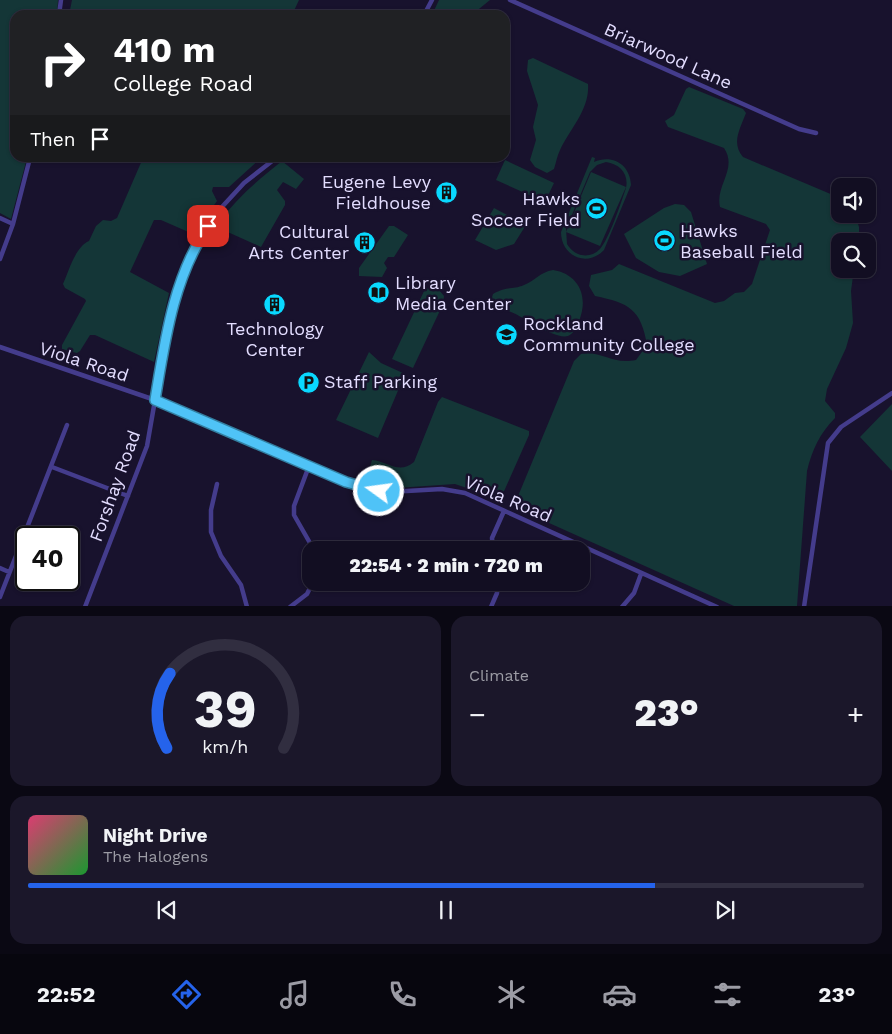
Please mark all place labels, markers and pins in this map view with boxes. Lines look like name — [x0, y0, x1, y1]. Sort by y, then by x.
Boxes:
place label: Eugene Levy Fieldhouse — [322, 171, 432, 213]
building icon: Eugene Levy Fieldhouse — [435, 180, 459, 204]
place label: Hawks Soccer Field — [471, 188, 580, 230]
sports icon: Hawks Soccer Field — [584, 197, 608, 221]
pin — [187, 205, 229, 247]
place label: Hawks Baseball Field — [680, 220, 803, 262]
place label: Cultural Arts Center — [248, 221, 349, 263]
sports icon: Hawks Baseball Field — [652, 229, 676, 253]
building icon: Cultural Arts Center — [353, 230, 377, 254]
place label: Library Media Center — [395, 272, 512, 314]
library icon: Library Media Center — [367, 281, 391, 305]
building icon: Technology Center — [263, 292, 287, 316]
place label: Rockland Community College — [523, 313, 695, 355]
place label: Technology Center — [226, 318, 325, 360]
school or university icon: Rockland Community College — [495, 322, 519, 346]
parking icon: Staff Parking — [296, 370, 320, 394]
place label: Staff Parking — [324, 371, 437, 392]

